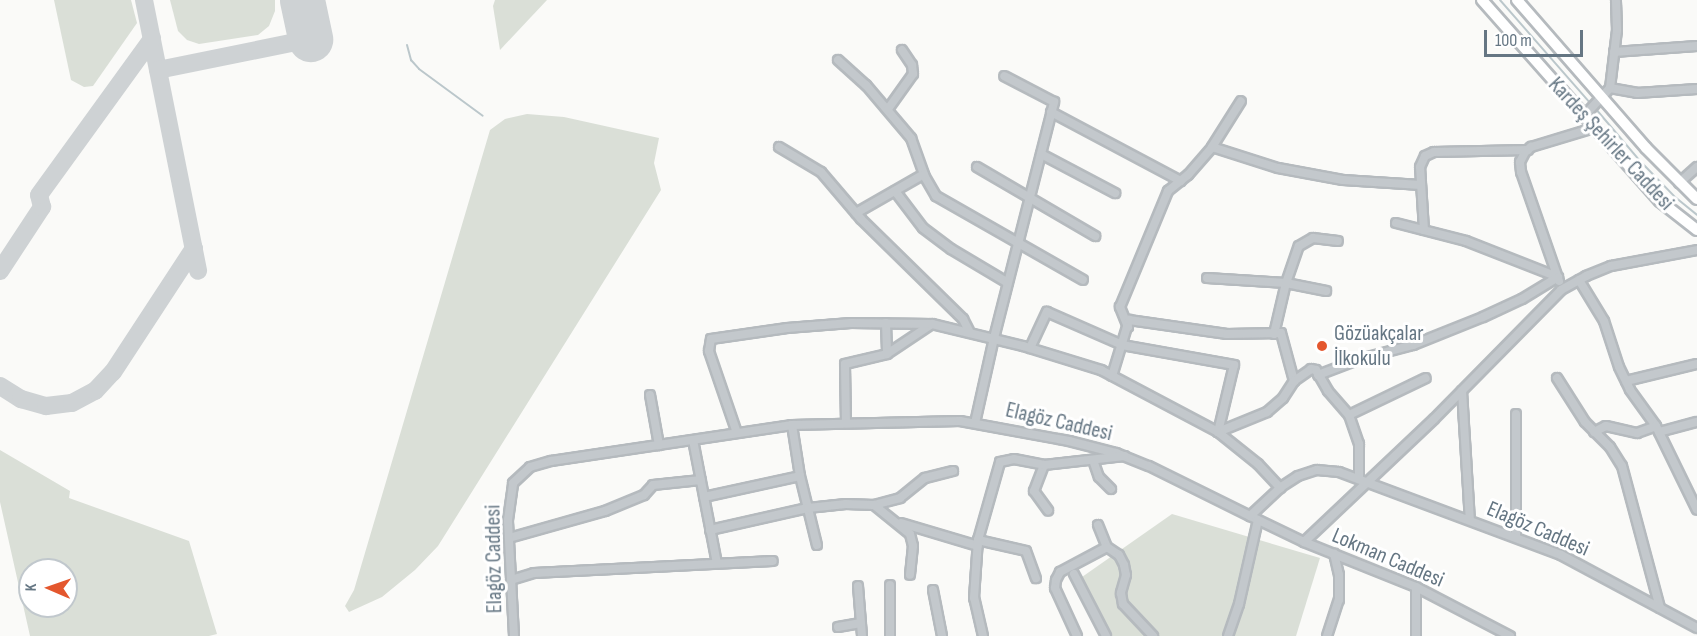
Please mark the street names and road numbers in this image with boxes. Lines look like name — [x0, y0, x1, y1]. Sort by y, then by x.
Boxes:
street label: Kardeş Şehirler Caddesi — [1543, 72, 1679, 216]
street label: Elagöz Caddesi — [1003, 397, 1115, 447]
street label: Elagöz Caddesi — [1483, 496, 1593, 562]
street label: Elagöz Caddesi — [480, 504, 508, 614]
street label: Lokman Caddesi — [1328, 523, 1448, 593]

